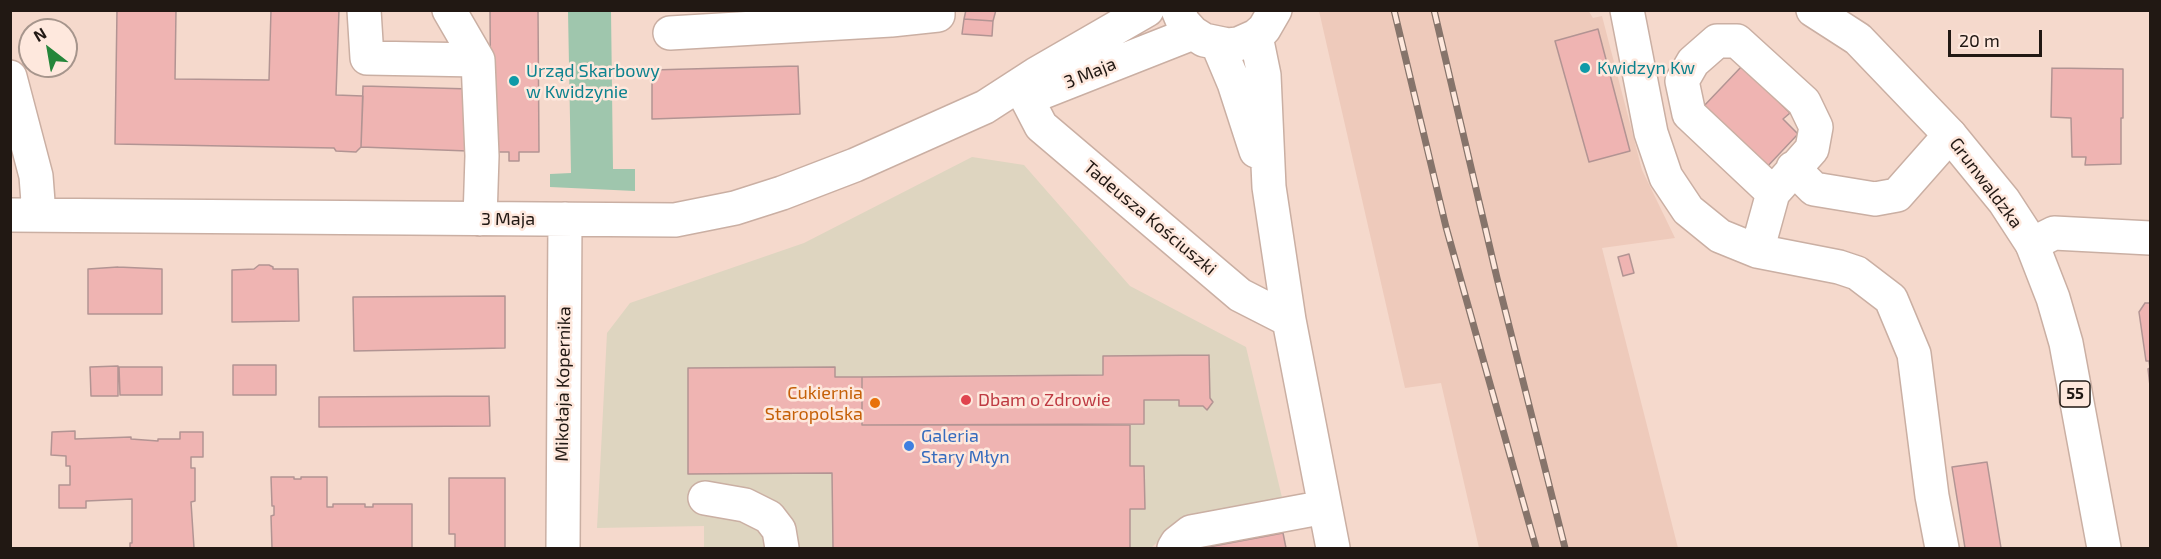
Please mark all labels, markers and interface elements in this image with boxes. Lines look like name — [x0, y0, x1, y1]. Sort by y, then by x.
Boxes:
north arrow — [18, 18, 78, 78]
scale bar — [1951, 18, 2046, 56]
text: N — [30, 23, 49, 45]
text: 20 m — [1959, 29, 2000, 51]
street label: 3 Maja — [1061, 53, 1119, 93]
place label: Kwidzyn Kw — [1597, 57, 1695, 79]
place label: Urząd Skarbowy w Kwidzynie — [526, 60, 660, 103]
marker: Kwidzyn Kw — [1578, 61, 1592, 75]
marker: Urząd Skarbowy w Kwidzynie — [507, 74, 521, 88]
street label: Grunwaldzka — [1945, 133, 2027, 233]
street label: Tadeusza Kościuszki — [1079, 156, 1221, 280]
street label: 3 Maja — [481, 208, 535, 230]
street label: Mikołaja Kopernika — [551, 306, 575, 462]
road number: 55 — [2060, 381, 2090, 407]
place label: Cukiernia Staropolska — [765, 382, 863, 424]
place label: Dbam o Zdrowie — [978, 389, 1111, 411]
marker: Dbam o Zdrowie — [959, 393, 973, 407]
marker: Cukiernia Staropolska — [868, 396, 882, 410]
place label: Galeria Stary Młyn — [921, 425, 1010, 468]
marker: Galeria Stary Młyn — [902, 439, 916, 453]

